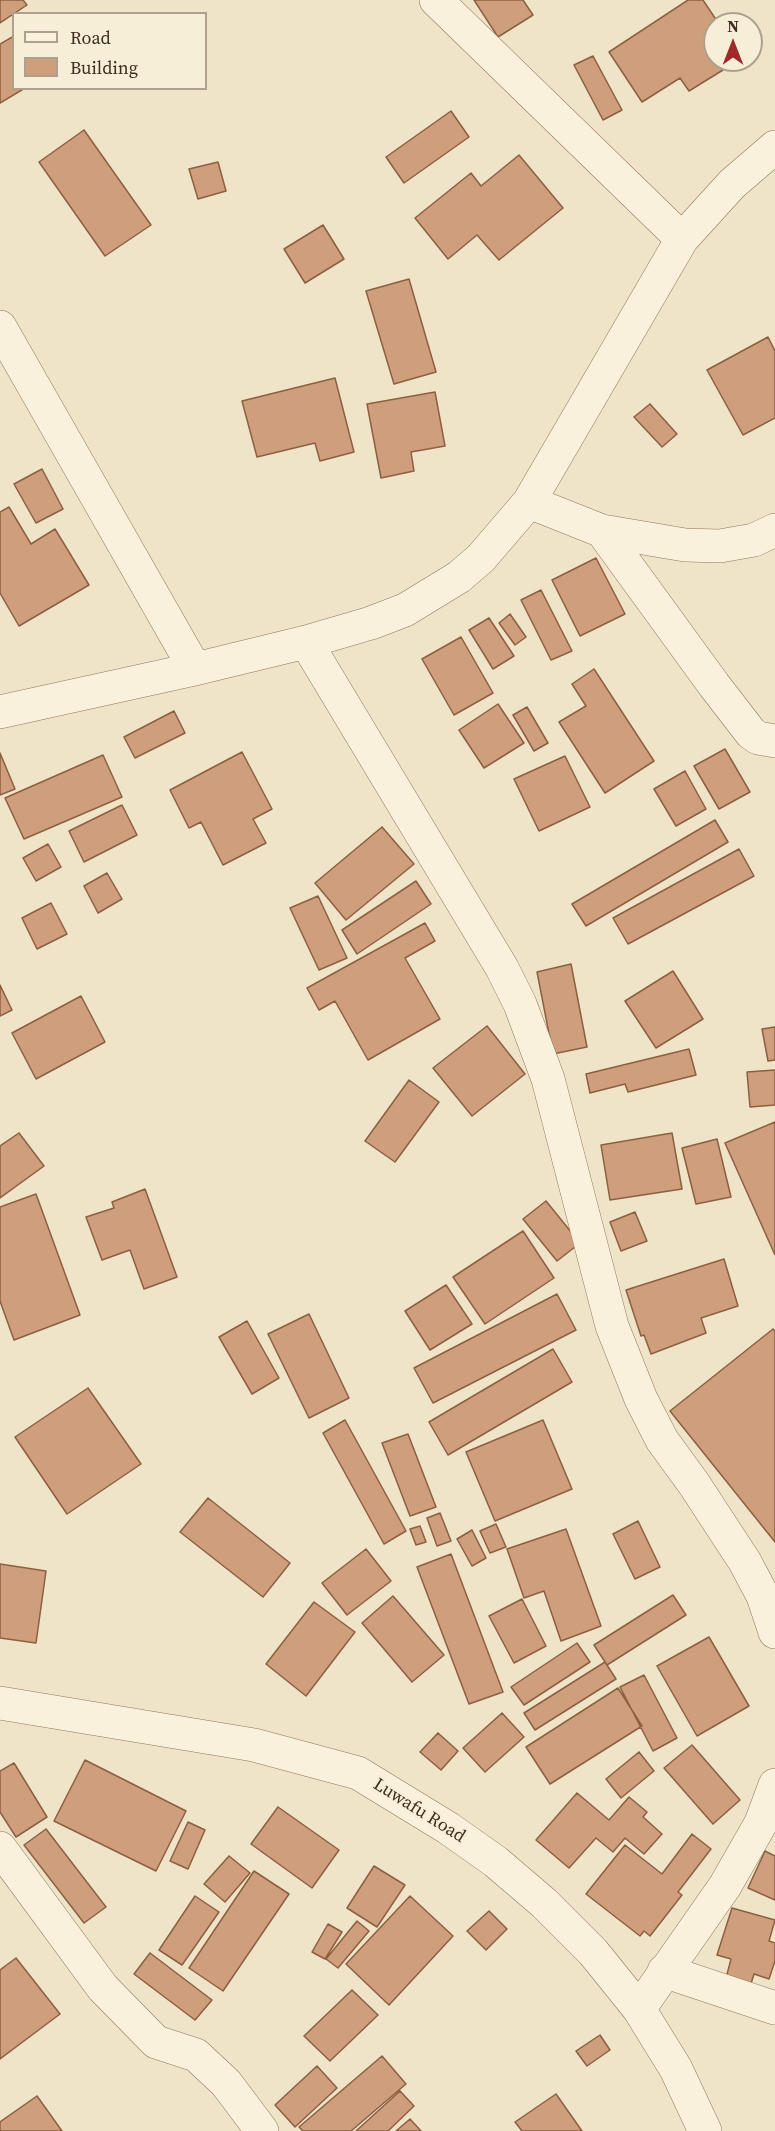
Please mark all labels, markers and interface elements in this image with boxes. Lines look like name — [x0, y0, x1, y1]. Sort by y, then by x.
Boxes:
legend — [12, 12, 207, 90]
north arrow — [703, 12, 763, 72]
text: N — [727, 15, 739, 37]
text: Road — [70, 25, 111, 50]
text: Building — [70, 55, 138, 80]
street label: Luwafu Road — [369, 1774, 469, 1848]

